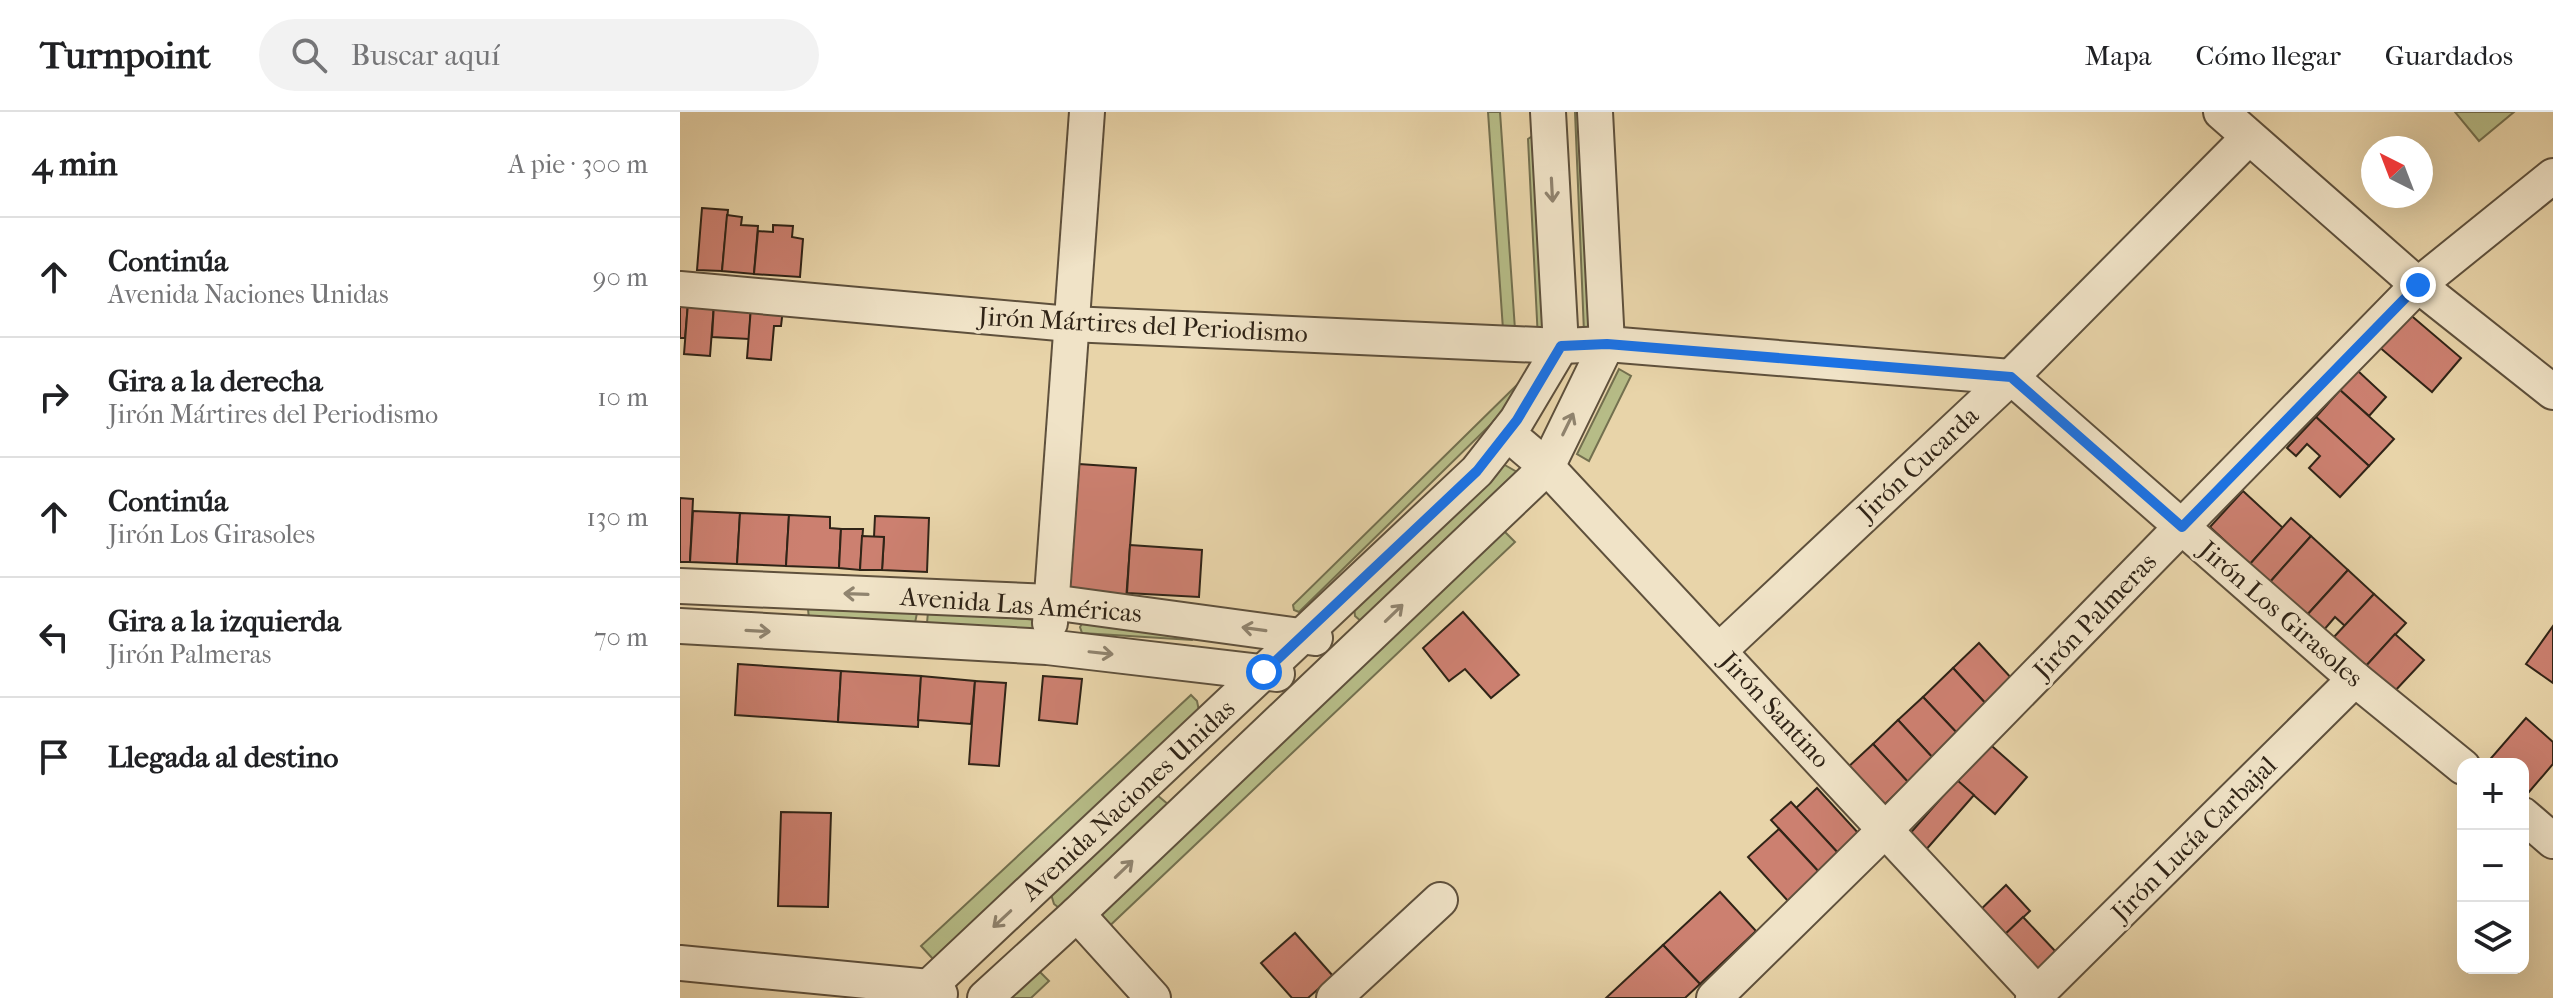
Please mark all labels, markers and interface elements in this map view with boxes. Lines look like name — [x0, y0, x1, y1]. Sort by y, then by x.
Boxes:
search box — [259, 19, 819, 91]
text: Turnpoint — [40, 33, 211, 78]
icon: search — [287, 33, 331, 77]
text: Buscar aquí — [351, 38, 500, 73]
text: Mapa — [2085, 39, 2152, 72]
text: Cómo llegar — [2196, 39, 2341, 72]
text: Guardados — [2385, 39, 2513, 72]
north arrow — [2361, 136, 2433, 208]
text: 4 min — [32, 144, 117, 184]
text: A pie · 300 m — [508, 149, 648, 180]
one-way arrow — [1545, 176, 1560, 203]
text: Continúa — [108, 244, 228, 279]
icon: ahead — [32, 255, 76, 299]
text: 90 m — [593, 262, 648, 293]
route end — [2400, 267, 2436, 303]
text: Avenida Naciones Unidas — [108, 279, 389, 310]
street label: Jirón Mártires del Periodismo — [975, 301, 1309, 349]
text: Gira a la derecha — [108, 364, 323, 399]
icon: right — [32, 375, 76, 419]
text: 10 m — [597, 382, 648, 413]
text: Jirón Mártires del Periodismo — [108, 399, 438, 430]
street label: Jirón Cucarda — [1850, 399, 1986, 529]
one-way arrow — [1561, 412, 1576, 436]
text: Continúa — [108, 484, 228, 519]
icon: ahead — [32, 495, 76, 539]
text: 130 m — [587, 502, 648, 533]
text: Jirón Los Girasoles — [108, 519, 315, 550]
street label: Jirón Los Girasoles — [2191, 533, 2369, 694]
street label: Jirón Palmeras — [2026, 546, 2163, 687]
street label: Avenida Las Américas — [898, 581, 1143, 629]
one-way arrow — [843, 586, 870, 601]
text: Gira a la izquierda — [108, 604, 341, 639]
one-way arrow — [1384, 604, 1403, 623]
icon: left — [32, 615, 76, 659]
one-way arrow — [1242, 621, 1267, 636]
text: 70 m — [594, 622, 648, 653]
one-way arrow — [744, 624, 771, 639]
text: Jirón Palmeras — [108, 639, 271, 670]
street label: Jirón Santino — [1712, 644, 1837, 774]
one-way arrow — [1087, 646, 1114, 661]
route start — [1246, 654, 1282, 690]
street label: Avenida Naciones Unidas — [1014, 693, 1241, 908]
icon: arrive — [32, 735, 76, 779]
text: Llegada al destino — [108, 740, 338, 775]
street label: Jirón Lucía Carbajal — [2104, 750, 2283, 929]
map controls — [2457, 758, 2529, 974]
button: + — [2457, 758, 2529, 830]
button: − — [2457, 830, 2529, 902]
one-way arrow — [1114, 860, 1134, 879]
button: layers — [2457, 902, 2529, 974]
one-way arrow — [993, 910, 1013, 928]

